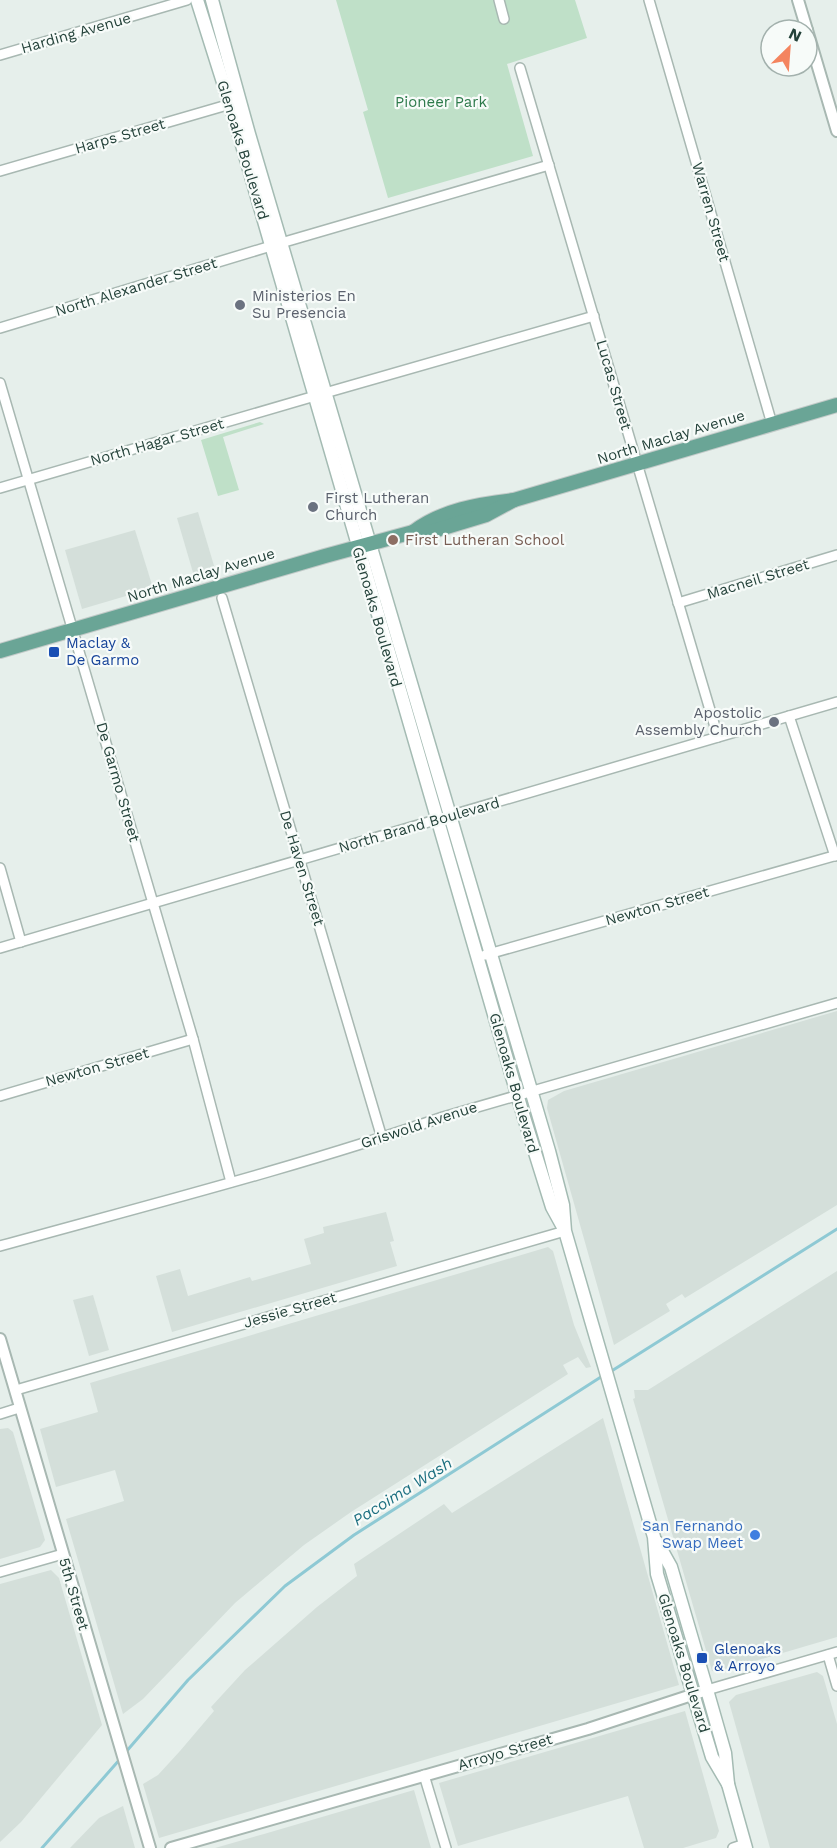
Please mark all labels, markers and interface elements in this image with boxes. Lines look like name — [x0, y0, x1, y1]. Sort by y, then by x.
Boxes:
street label: Harding Avenue — [19, 9, 133, 57]
north arrow — [759, 18, 819, 78]
text: N — [786, 24, 805, 46]
street label: Glenoaks Boulevard — [213, 78, 273, 222]
park label: Pioneer Park — [395, 93, 487, 111]
street label: Harps Street — [73, 114, 168, 157]
street label: Warren Street — [688, 160, 734, 264]
street label: North Alexander Street — [53, 254, 220, 320]
place label: Ministerios En Su Presencia — [252, 287, 356, 322]
marker: Ministerios En Su Presencia — [233, 298, 247, 312]
street label: Lucas Street — [593, 338, 636, 433]
street label: North Maclay Avenue — [595, 406, 747, 468]
street label: North Hagar Street — [88, 414, 227, 470]
place label: First Lutheran Church — [325, 489, 429, 524]
marker: First Lutheran Church — [306, 500, 320, 514]
place label: First Lutheran School — [405, 531, 565, 549]
marker: First Lutheran School — [386, 533, 400, 547]
street label: North Maclay Avenue — [125, 544, 277, 606]
street label: Glenoaks Boulevard — [348, 545, 406, 689]
street label: Macneil Street — [705, 555, 812, 603]
place label: Maclay & De Garmo — [66, 634, 139, 669]
marker: Maclay & De Garmo — [47, 645, 61, 659]
place label: Apostolic Assembly Church — [635, 704, 762, 739]
marker: Apostolic Assembly Church — [767, 715, 781, 729]
street label: De Garmo Street — [92, 720, 144, 845]
street label: North Brand Boulevard — [336, 793, 502, 857]
street label: De Haven Street — [276, 808, 328, 929]
street label: Newton Street — [603, 882, 711, 929]
street label: Glenoaks Boulevard — [485, 1011, 543, 1155]
street label: Newton Street — [43, 1043, 151, 1090]
street label: Griswold Avenue — [359, 1098, 479, 1152]
street label: Jessie Street — [241, 1288, 339, 1332]
water label: Pacoima Wash — [349, 1453, 455, 1530]
place label: San Fernando Swap Meet — [642, 1517, 744, 1552]
marker: San Fernando Swap Meet — [748, 1528, 762, 1542]
street label: 5th Street — [55, 1556, 93, 1633]
street label: Glenoaks Boulevard — [654, 1591, 714, 1735]
place label: Glenoaks & Arroyo — [714, 1640, 781, 1675]
marker: Glenoaks & Arroyo — [695, 1651, 709, 1665]
street label: Arroyo Street — [456, 1730, 555, 1774]

